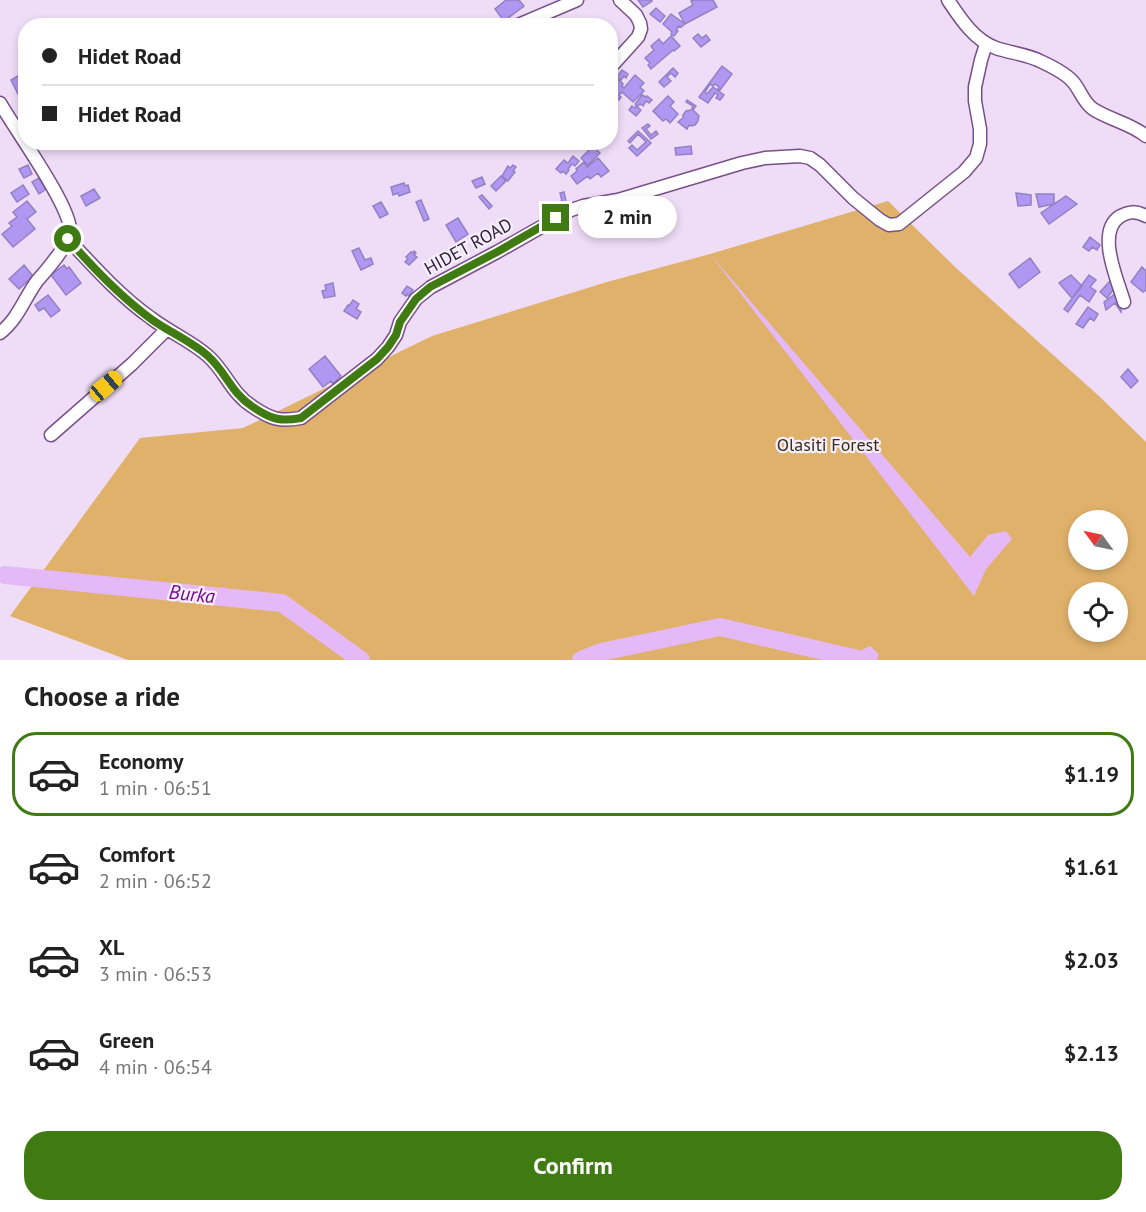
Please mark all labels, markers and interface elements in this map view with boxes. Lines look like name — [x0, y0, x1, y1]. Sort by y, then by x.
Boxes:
text: Hidet Road — [78, 42, 181, 70]
text: Hidet Road — [78, 100, 181, 128]
callout: 2 min — [577, 197, 676, 239]
route end — [542, 204, 569, 231]
text: 2 min — [603, 204, 652, 230]
street label: HIDET ROAD — [420, 212, 516, 280]
route start — [54, 225, 81, 252]
car — [86, 368, 126, 404]
park label: Olasiti Forest — [777, 433, 879, 456]
north arrow — [1068, 510, 1128, 570]
map controls — [1068, 510, 1128, 642]
water label: Burka — [168, 579, 217, 609]
button: locate — [1068, 582, 1128, 642]
text: Choose a ride — [24, 679, 180, 713]
icon: car — [27, 747, 81, 801]
text: Economy — [99, 747, 183, 775]
text: $1.19 — [1064, 760, 1119, 788]
text: 1 min · 06:51 — [99, 775, 212, 801]
icon: car — [27, 840, 81, 894]
text: Comfort — [99, 840, 175, 868]
text: $1.61 — [1064, 853, 1119, 881]
text: 2 min · 06:52 — [99, 868, 212, 894]
icon: car — [27, 933, 81, 987]
text: XL — [99, 933, 124, 961]
text: $2.03 — [1064, 946, 1119, 974]
text: 3 min · 06:53 — [99, 961, 212, 987]
icon: car — [27, 1026, 81, 1080]
text: Green — [99, 1026, 154, 1054]
text: $2.13 — [1064, 1039, 1119, 1067]
text: 4 min · 06:54 — [99, 1054, 212, 1080]
button: Confirm — [24, 1131, 1122, 1200]

